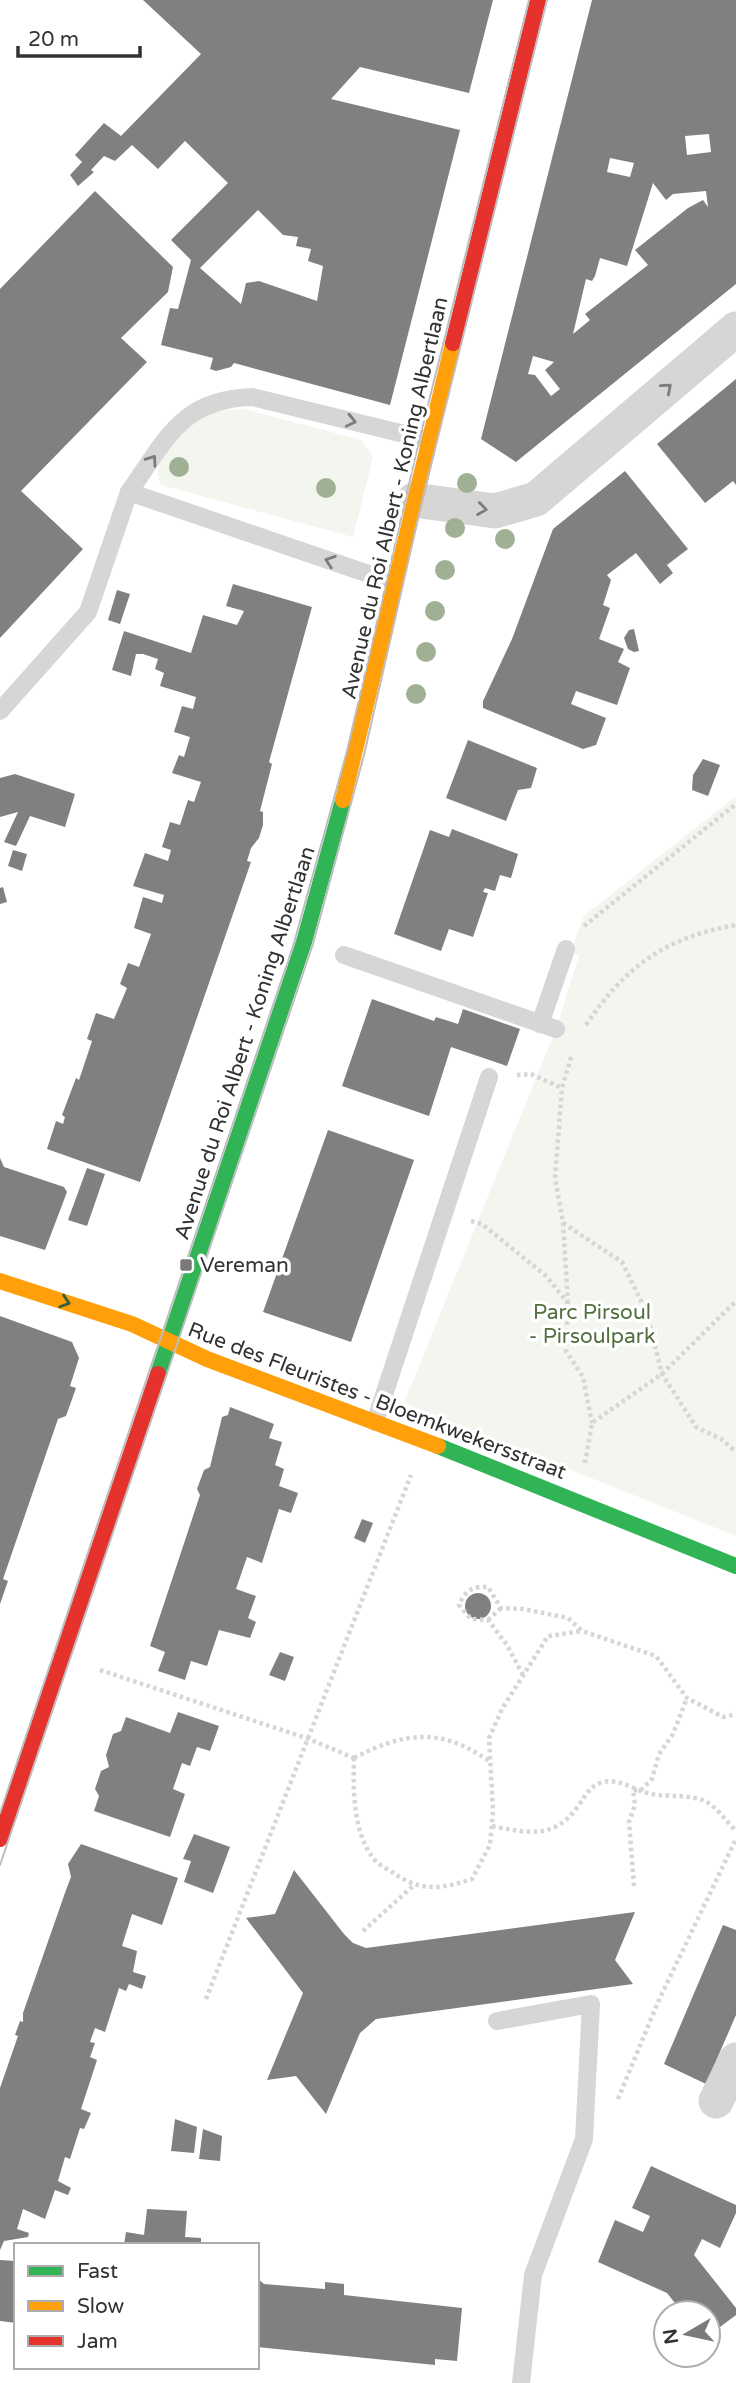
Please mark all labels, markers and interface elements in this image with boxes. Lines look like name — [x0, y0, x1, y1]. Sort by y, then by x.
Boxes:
scale bar — [18, 14, 140, 58]
text: 20 m — [28, 27, 79, 52]
street label: Avenue du Roi Albert - Koning Albertlaan — [336, 294, 454, 702]
one-way arrow — [659, 384, 672, 396]
one-way arrow — [345, 413, 357, 427]
one-way arrow — [144, 455, 156, 468]
one-way arrow — [476, 501, 488, 516]
one-way arrow — [325, 555, 337, 569]
street label: Avenue du Roi Albert - Koning Albertlaan — [169, 843, 321, 1243]
place label: Vereman — [200, 1253, 289, 1278]
marker: Vereman — [178, 1257, 194, 1273]
one-way arrow — [58, 1294, 71, 1308]
park label: Parc Pirsoul - Pirsoulpark — [529, 1300, 655, 1349]
street label: Rue des Fleuristes - Bloemkwekersstraat — [184, 1317, 570, 1485]
legend — [14, 2243, 259, 2369]
text: Fast — [77, 2259, 118, 2284]
text: Slow — [77, 2294, 125, 2319]
north arrow — [652, 2299, 722, 2369]
text: N — [659, 2327, 683, 2346]
text: Jam — [77, 2329, 118, 2354]

